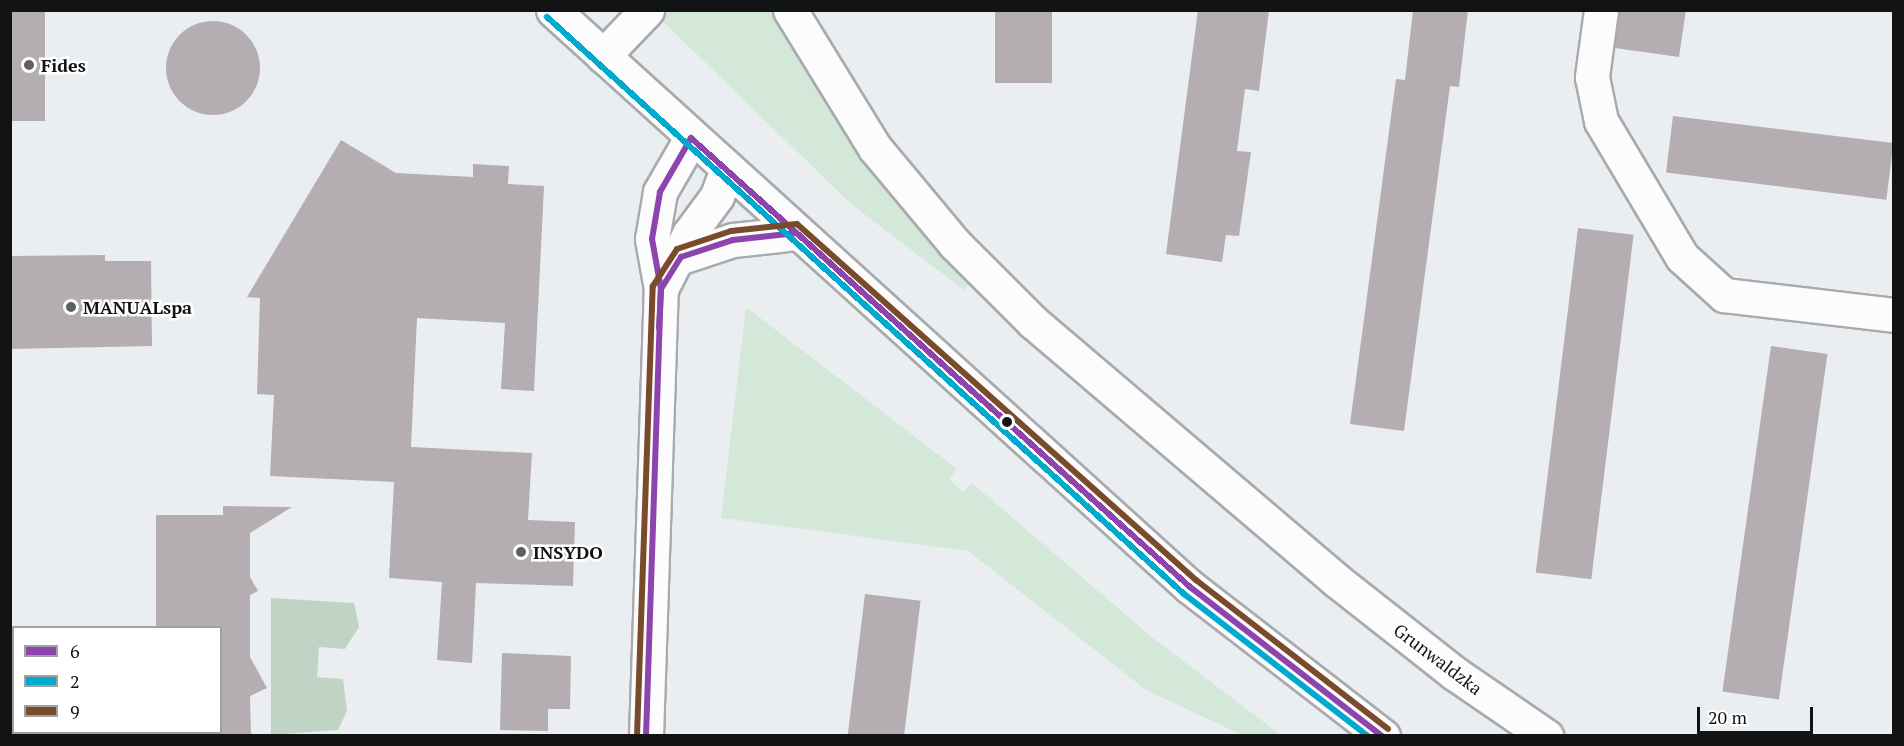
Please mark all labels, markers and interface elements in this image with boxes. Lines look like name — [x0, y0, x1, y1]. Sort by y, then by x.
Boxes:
place label: Fides — [41, 54, 86, 76]
marker: Fides — [22, 58, 36, 72]
place label: MANUALspa — [83, 296, 192, 318]
marker: MANUALspa — [64, 300, 78, 314]
unlabelled marker — [1001, 416, 1013, 428]
place label: INSYDO — [533, 541, 603, 563]
marker: INSYDO — [514, 545, 528, 559]
street label: Grunwaldzka — [1390, 619, 1486, 699]
legend — [12, 626, 222, 734]
text: 6 — [70, 639, 80, 663]
text: 2 — [70, 669, 80, 693]
scale bar — [1700, 695, 1816, 733]
text: 9 — [70, 699, 80, 723]
text: 20 m — [1708, 705, 1747, 729]

